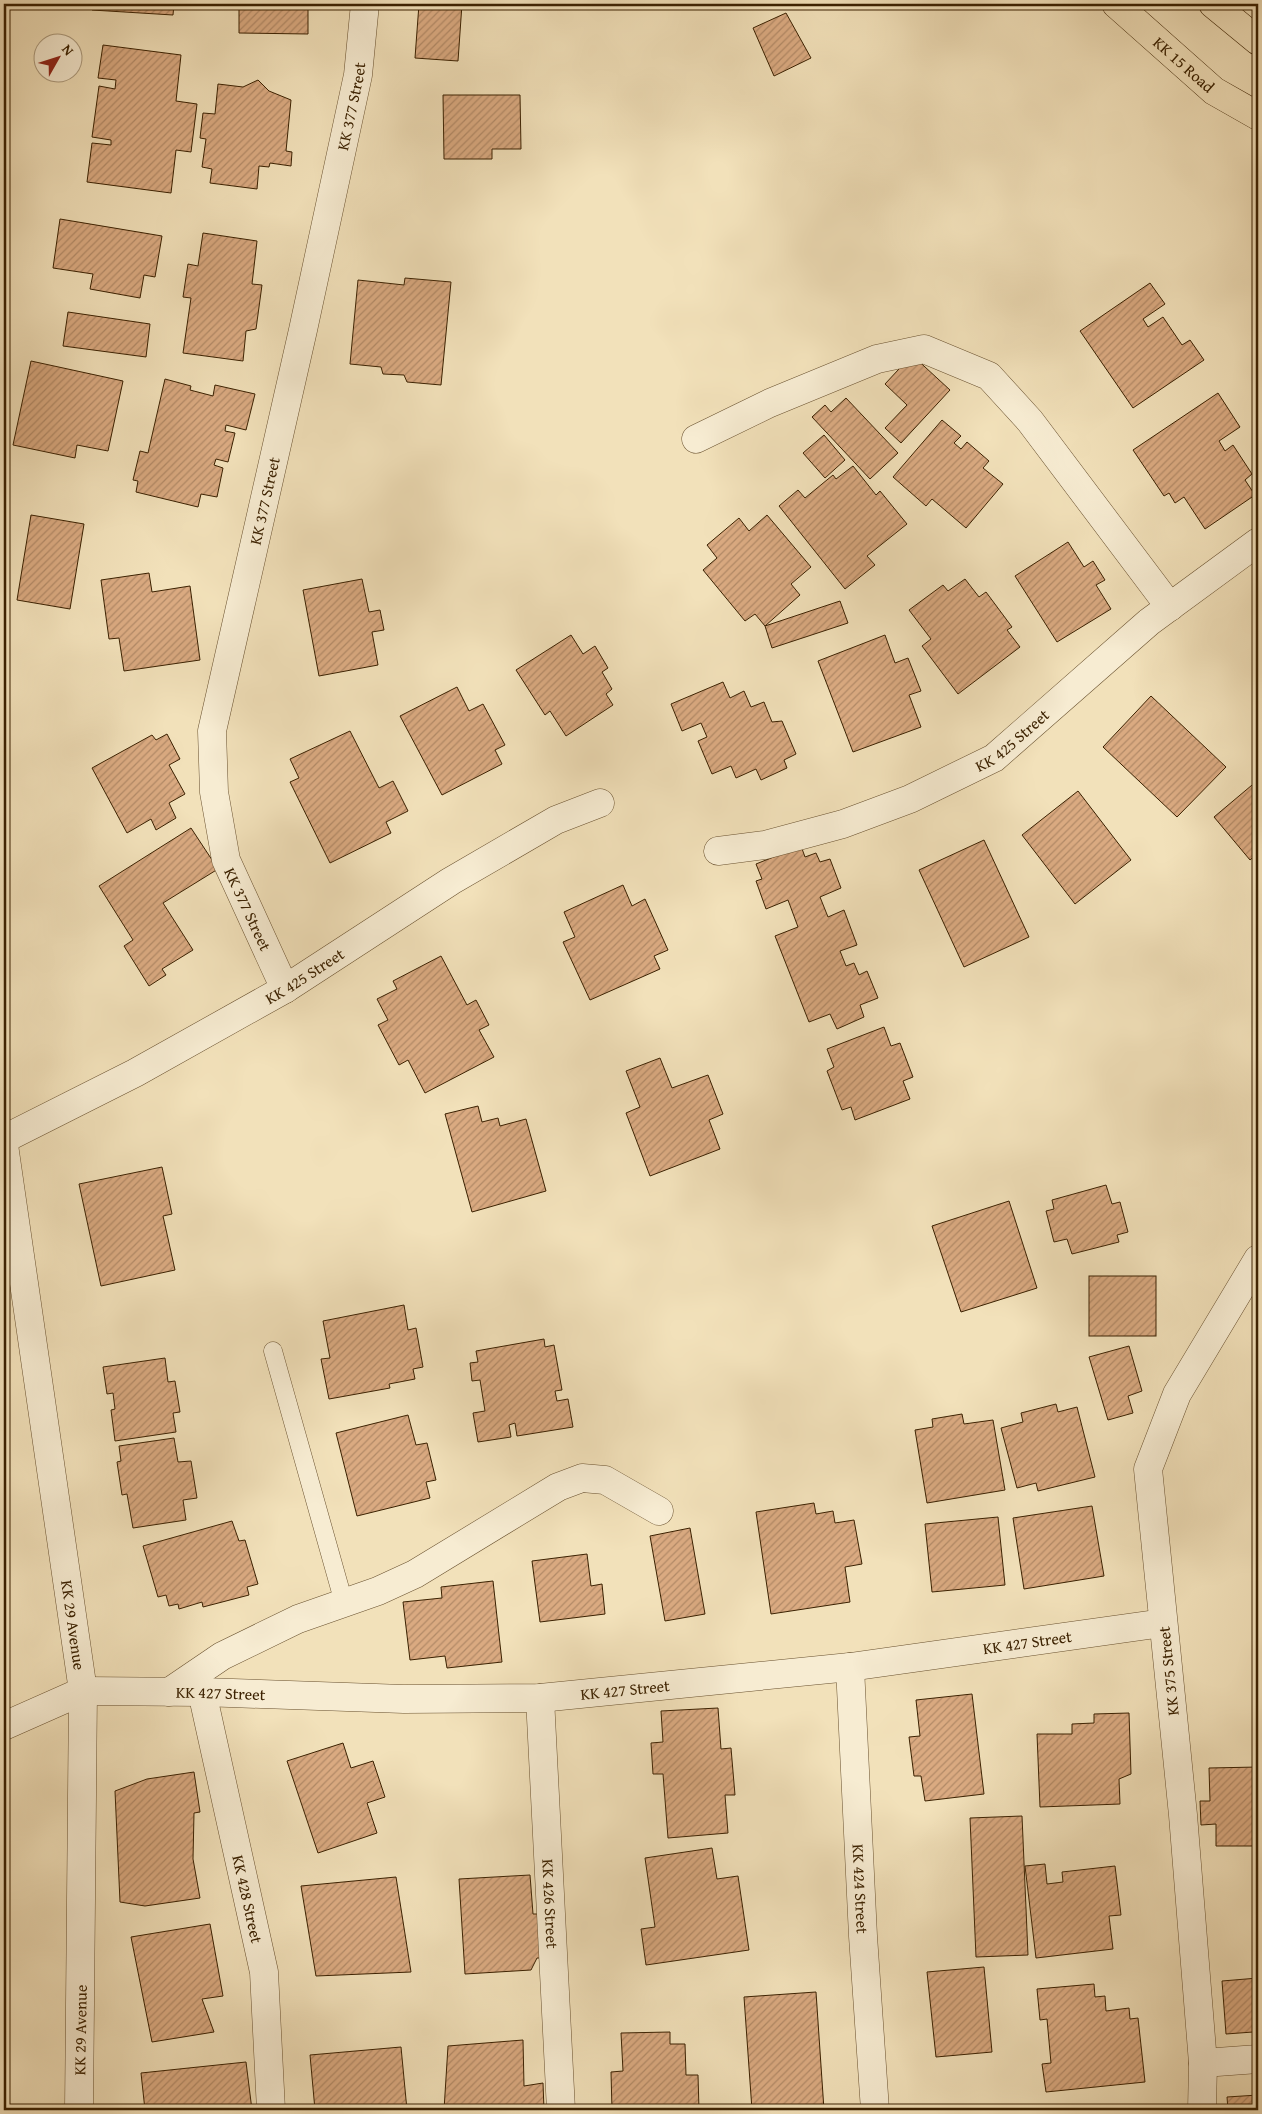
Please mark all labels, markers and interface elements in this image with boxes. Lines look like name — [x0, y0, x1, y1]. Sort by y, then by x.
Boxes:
street label: KK 15 Road — [1148, 31, 1220, 99]
north arrow — [32, 32, 82, 82]
text: N — [57, 40, 79, 60]
street label: KK 377 Street — [330, 61, 371, 153]
street label: KK 377 Street — [243, 454, 286, 547]
street label: KK 425 Street — [971, 703, 1055, 778]
street label: KK 377 Street — [218, 863, 278, 955]
street label: KK 425 Street — [260, 942, 349, 1010]
street label: KK 29 Avenue — [55, 1578, 92, 1672]
street label: KK 427 Street — [981, 1624, 1074, 1660]
street label: KK 375 Street — [1151, 1625, 1185, 1717]
street label: KK 427 Street — [579, 1673, 671, 1706]
street label: KK 427 Street — [176, 1680, 266, 1706]
street label: KK 424 Street — [847, 1843, 875, 1934]
street label: KK 428 Street — [226, 1853, 269, 1946]
street label: KK 426 Street — [536, 1858, 565, 1949]
street label: KK 29 Avenue — [67, 1985, 93, 2075]

